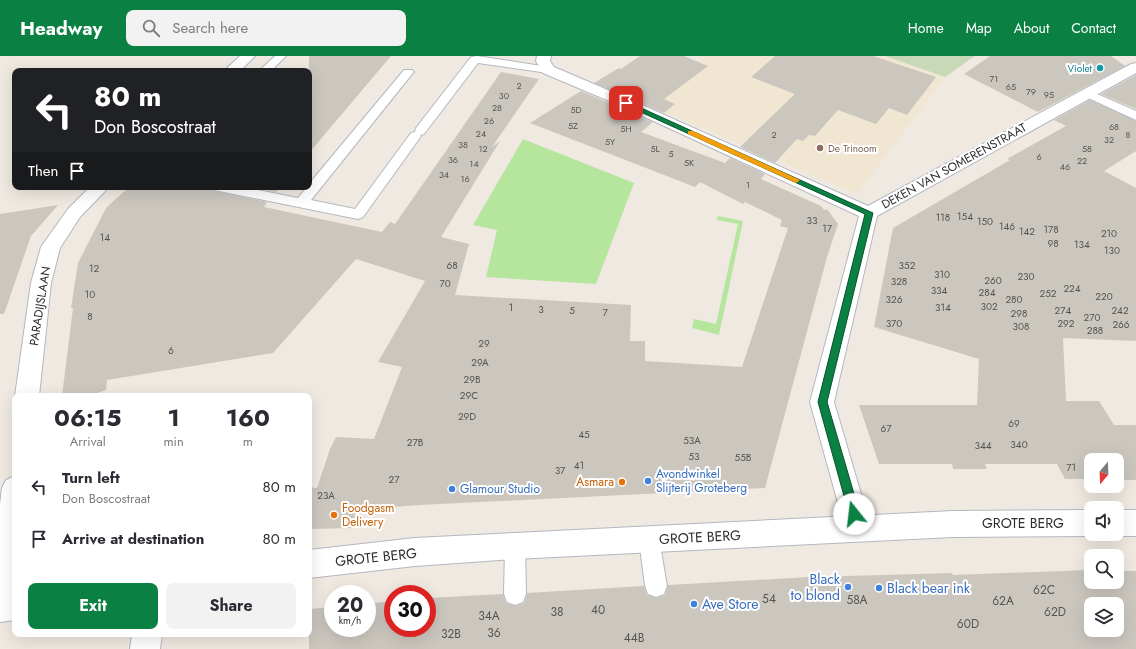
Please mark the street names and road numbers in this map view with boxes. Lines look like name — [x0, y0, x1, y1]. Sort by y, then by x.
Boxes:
street label: DEKEN VAN SOMERENSTRAAT — [878, 118, 1030, 213]
street label: PARADIJSLAAN — [25, 265, 55, 347]
street label: GROTE BERG — [982, 513, 1064, 533]
street label: GROTE BERG — [659, 525, 742, 549]
street label: GROTE BERG — [334, 543, 418, 571]

